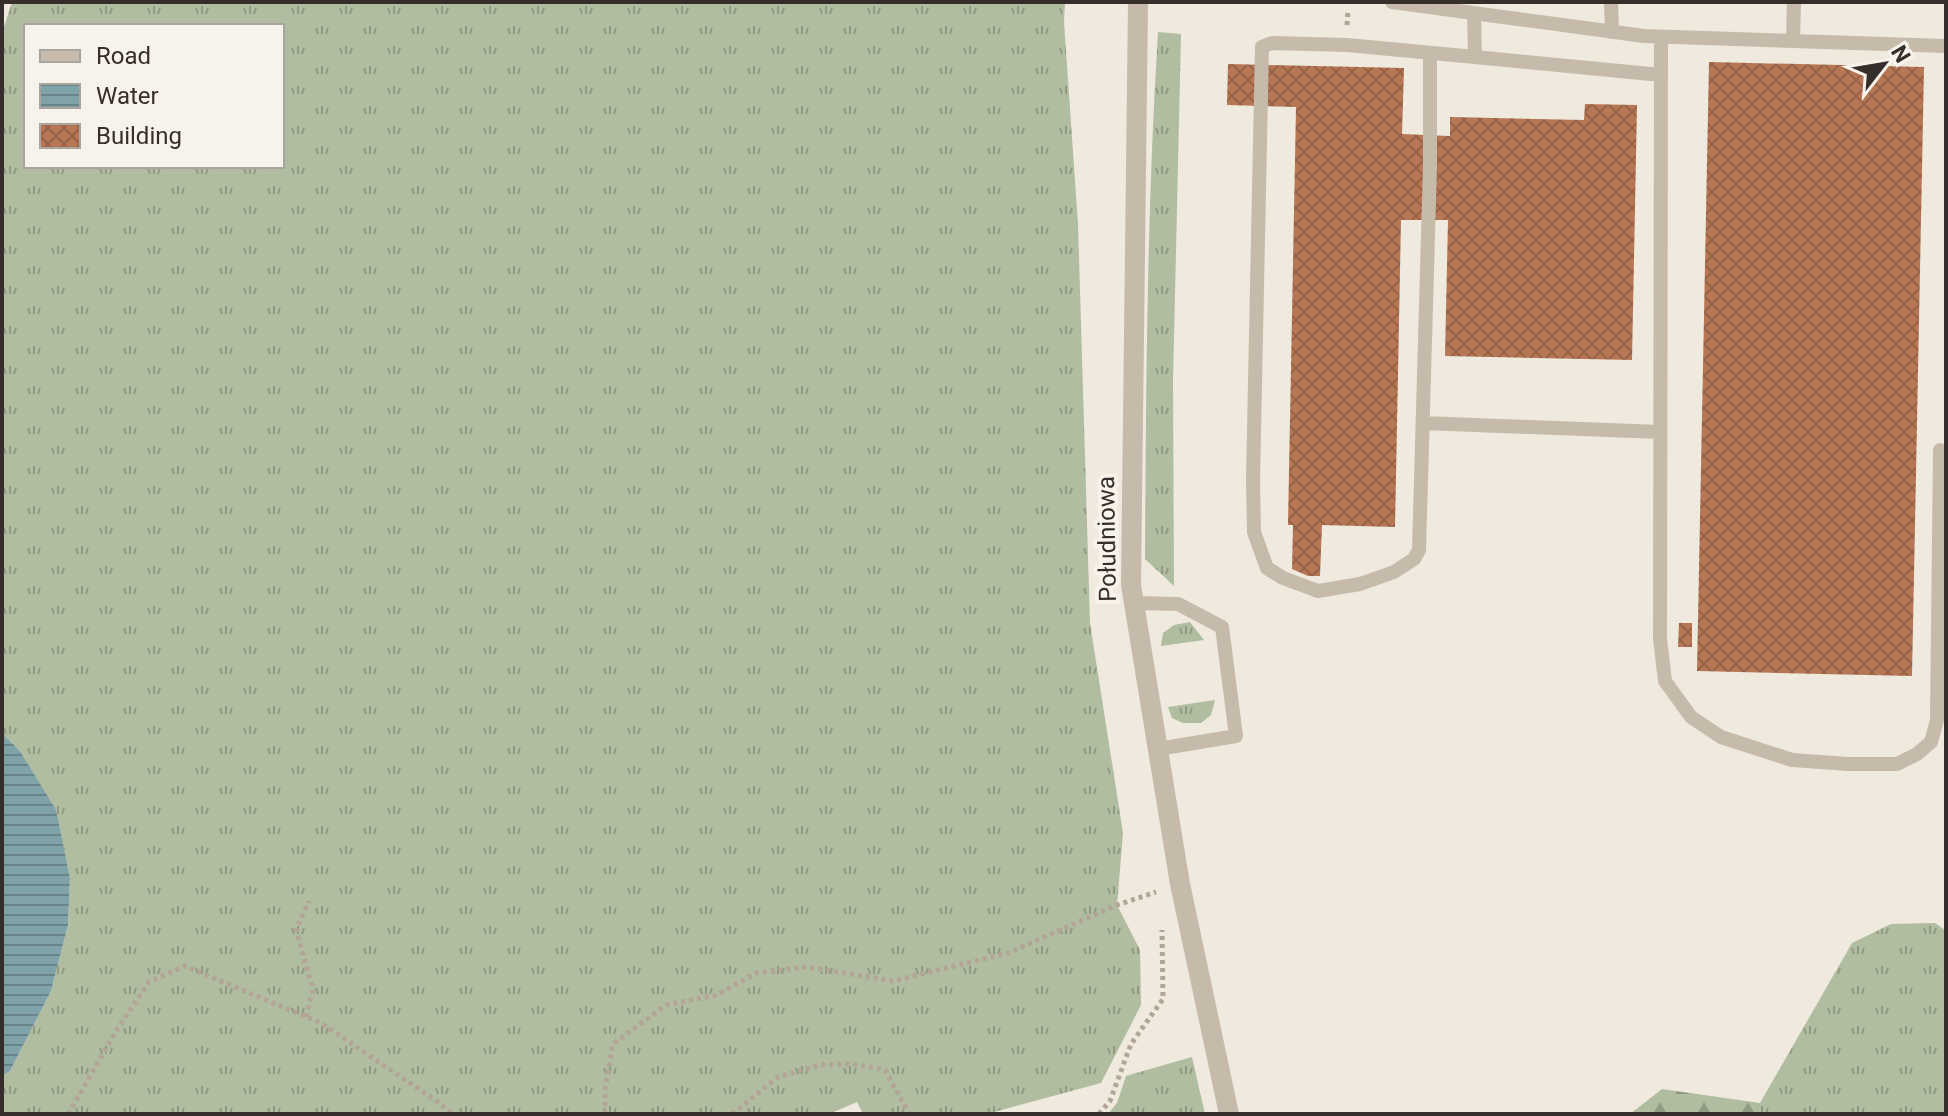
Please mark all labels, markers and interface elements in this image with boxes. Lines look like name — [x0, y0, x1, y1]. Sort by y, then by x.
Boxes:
legend — [24, 24, 284, 168]
north arrow — [1844, 24, 1924, 104]
text: N — [1886, 41, 1915, 67]
text: Road — [96, 42, 151, 70]
text: Water — [96, 82, 159, 110]
text: Building — [96, 122, 182, 150]
street label: Południowa — [1092, 476, 1122, 602]

